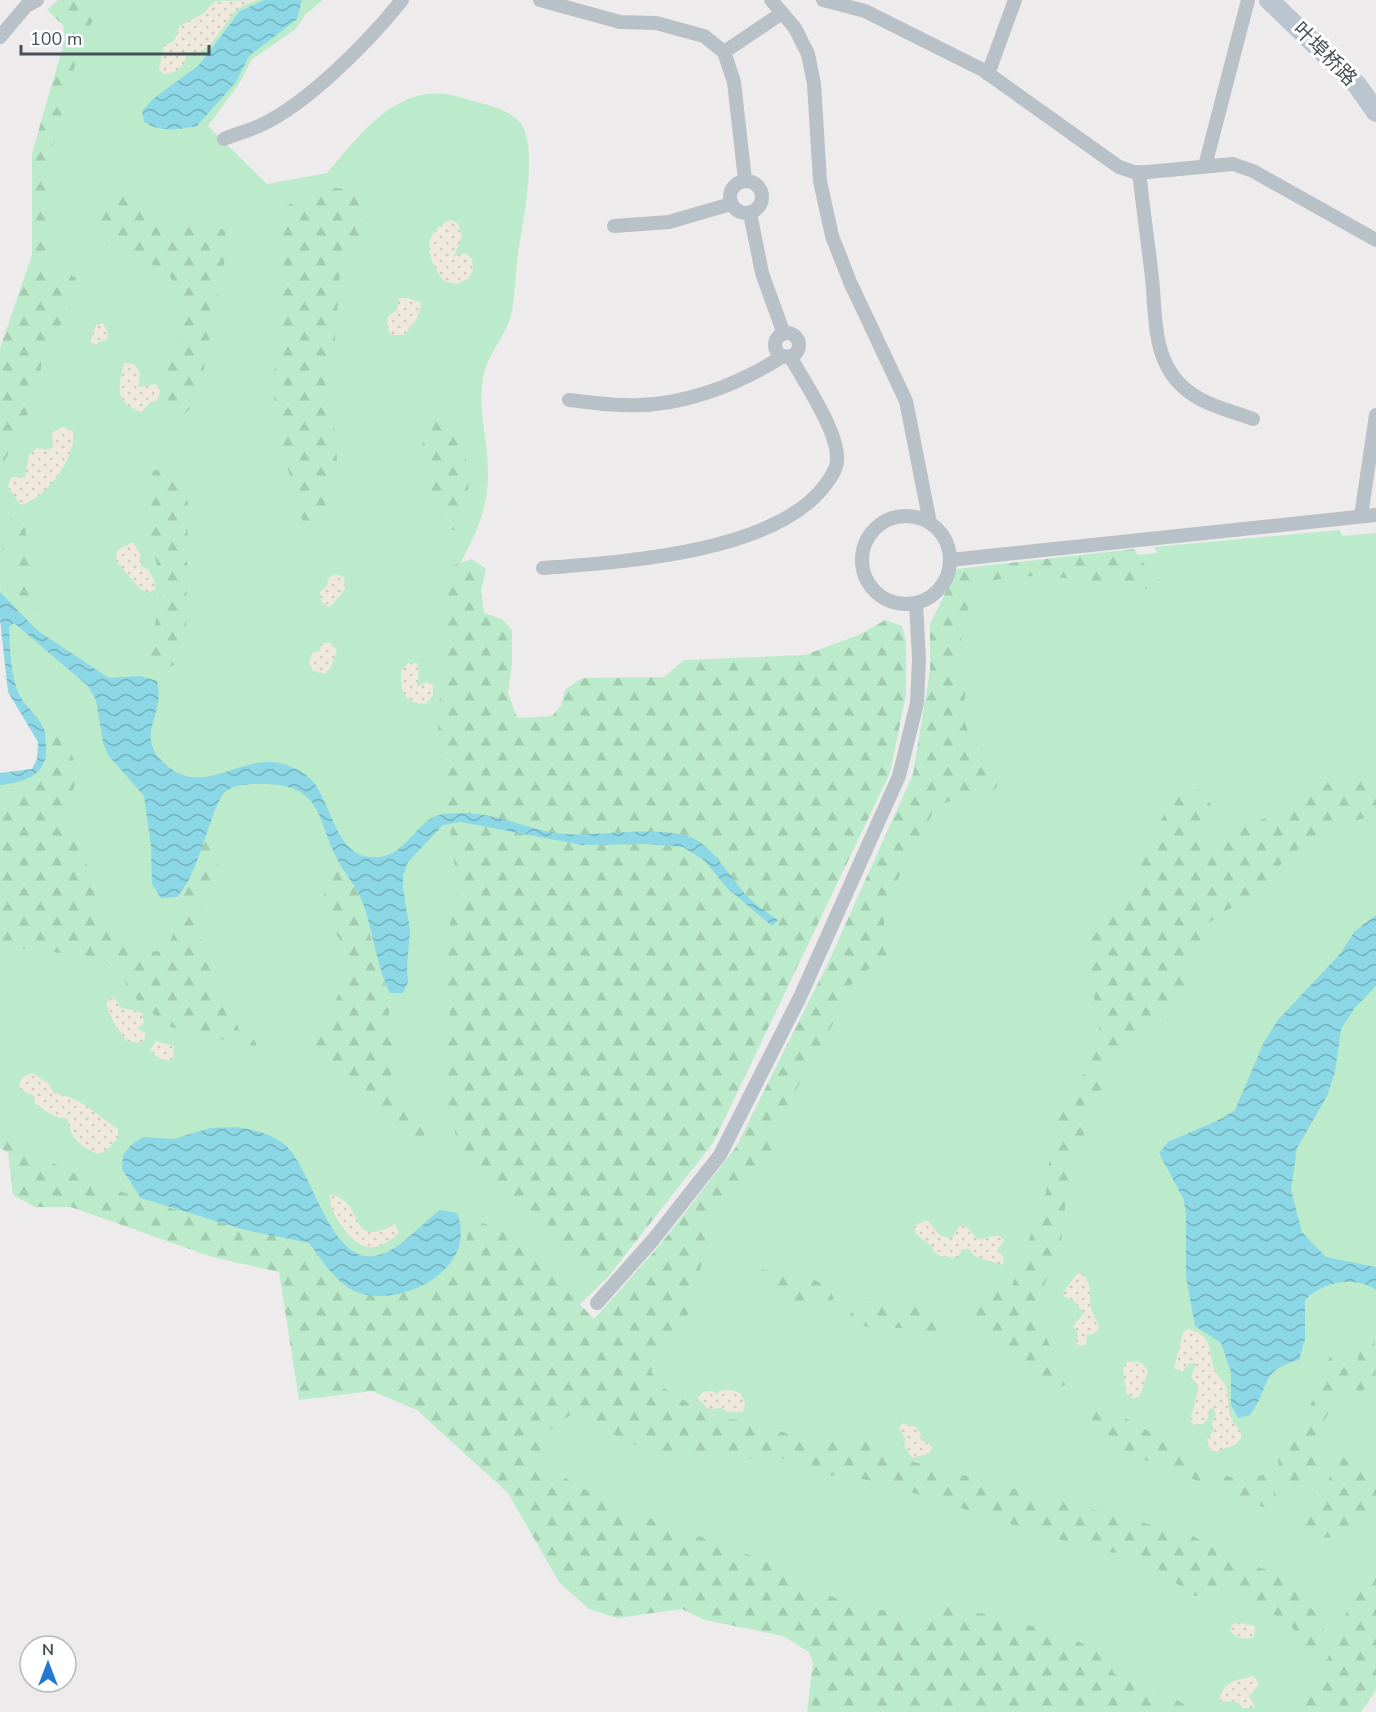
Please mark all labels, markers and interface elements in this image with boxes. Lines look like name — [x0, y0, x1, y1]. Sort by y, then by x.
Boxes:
street label: 叶埠桥路 — [1287, 16, 1363, 92]
scale bar — [21, 18, 208, 56]
text: 100 m — [30, 27, 82, 51]
north arrow — [18, 1634, 78, 1694]
text: N — [42, 1639, 54, 1661]

